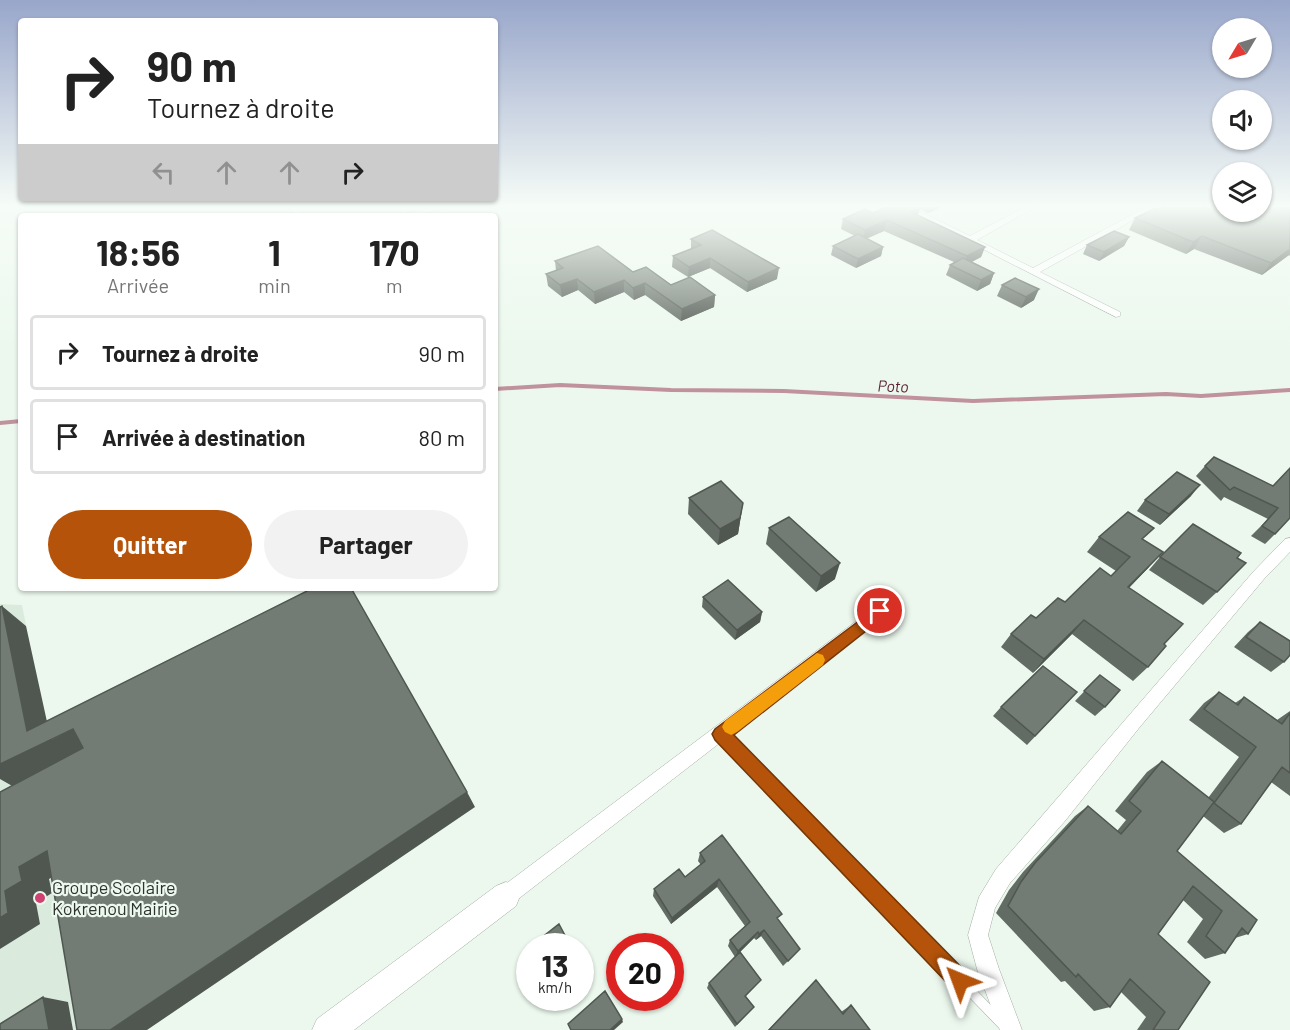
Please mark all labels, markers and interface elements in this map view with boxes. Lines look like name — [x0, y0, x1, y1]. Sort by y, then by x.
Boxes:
north arrow — [1212, 18, 1272, 78]
map controls — [1212, 18, 1272, 222]
text: 90 m — [147, 40, 237, 90]
icon: right — [48, 42, 126, 120]
button: sound — [1212, 90, 1272, 150]
text: Tournez à droite — [147, 91, 335, 123]
icon: left — [147, 156, 180, 189]
icon: ahead — [210, 156, 243, 189]
icon: ahead — [273, 156, 306, 189]
icon: right — [336, 156, 369, 189]
button: layers — [1212, 162, 1272, 222]
text: 18:56 — [96, 230, 180, 273]
text: 1 — [268, 230, 281, 273]
text: 170 — [369, 230, 420, 273]
text: Arrivée — [107, 273, 169, 297]
text: min — [258, 273, 291, 297]
text: m — [386, 273, 403, 297]
icon: right — [51, 336, 84, 369]
text: Tournez à droite — [102, 340, 259, 366]
text: 90 m — [419, 340, 465, 366]
water label: Poto — [877, 375, 909, 396]
icon: arrive — [51, 420, 84, 453]
text: Arrivée à destination — [102, 424, 305, 450]
text: 80 m — [419, 424, 465, 450]
button: Quitter — [48, 510, 252, 579]
button: Partager — [264, 510, 468, 579]
pin — [854, 585, 905, 636]
icon: arrive — [863, 594, 896, 627]
place label: Groupe Scolaire Kokrenou Mairie — [52, 876, 178, 919]
marker: Groupe Scolaire Kokrenou Mairie — [33, 891, 47, 905]
speed limit sign: 20 — [606, 933, 684, 1011]
text: 13 — [542, 947, 568, 983]
position arrow — [928, 949, 992, 1013]
text: km/h — [538, 978, 572, 996]

